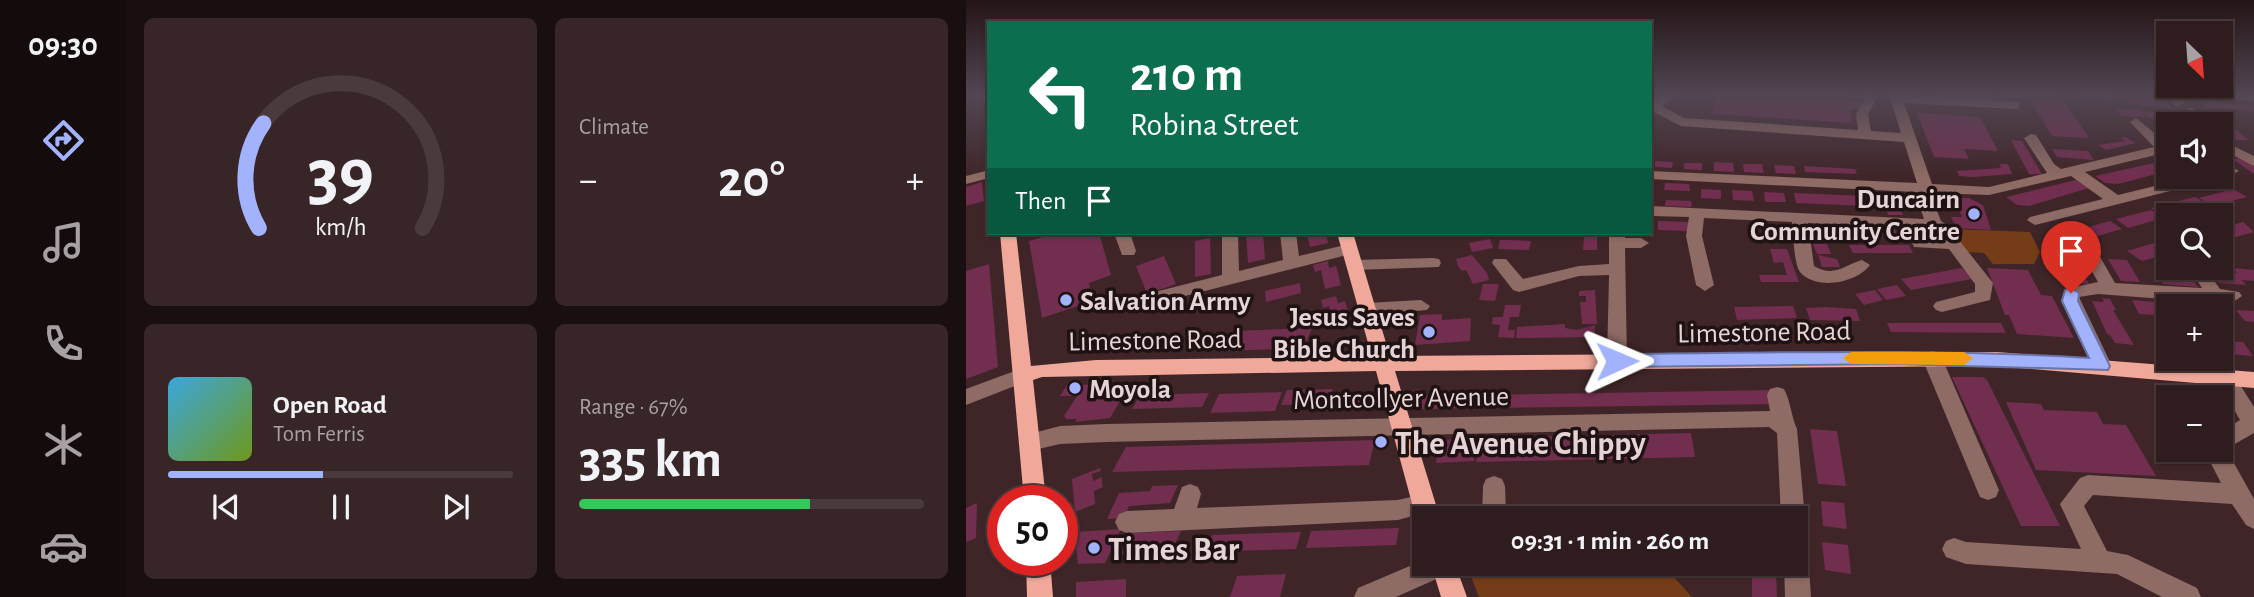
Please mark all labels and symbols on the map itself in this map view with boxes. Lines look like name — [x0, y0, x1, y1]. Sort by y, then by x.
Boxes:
north arrow — [2156, 21, 2233, 98]
place label: Duncairn Community Centre — [1750, 186, 1960, 246]
marker: Duncairn Community Centre — [1966, 206, 1982, 222]
pin — [2041, 221, 2101, 293]
place label: Salvation Army — [1080, 288, 1251, 316]
marker: Salvation Army — [1058, 292, 1074, 308]
place label: Jesus Saves Bible Church — [1273, 304, 1415, 364]
street label: Limestone Road — [1677, 317, 1851, 349]
marker: Jesus Saves Bible Church — [1421, 324, 1437, 340]
position arrow — [1580, 324, 1654, 398]
street label: Limestone Road — [1068, 325, 1242, 357]
place label: Moyola — [1089, 376, 1171, 404]
marker: Moyola — [1067, 380, 1083, 396]
street label: Montcollyer Avenue — [1293, 383, 1509, 415]
place label: The Avenue Chippy — [1395, 428, 1646, 461]
marker: The Avenue Chippy — [1373, 434, 1389, 450]
speed limit sign: 50 — [987, 485, 1078, 576]
place label: Times Bar — [1108, 534, 1240, 567]
marker: Times Bar — [1086, 540, 1102, 556]

